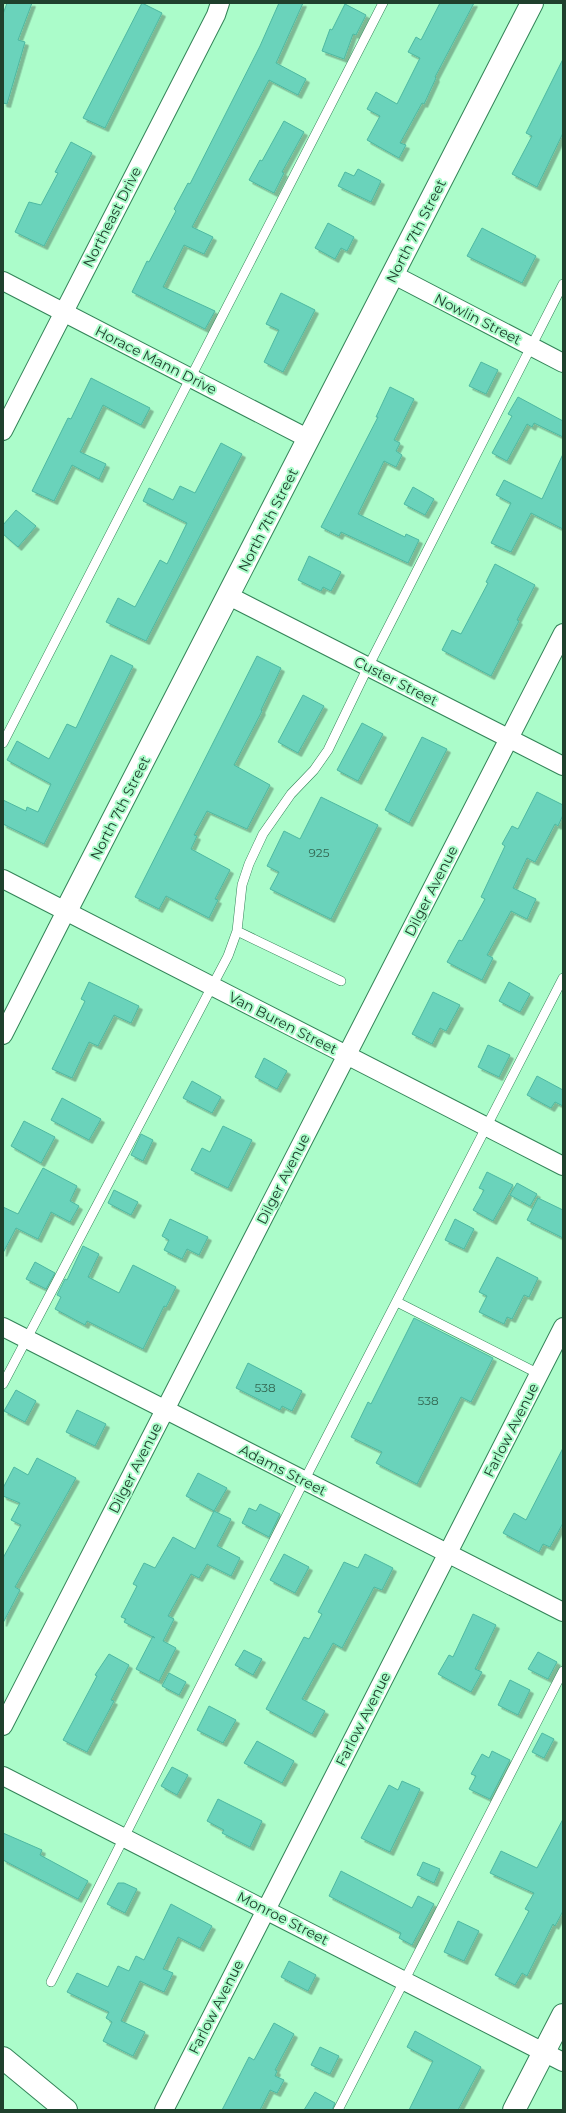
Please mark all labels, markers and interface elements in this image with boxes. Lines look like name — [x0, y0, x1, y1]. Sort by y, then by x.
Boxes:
street label: Northeast Drive — [79, 164, 145, 270]
street label: North 7th Street — [382, 176, 450, 286]
street label: Nowlin Street — [431, 289, 525, 349]
street label: Horace Mann Drive — [92, 322, 220, 398]
street label: North 7th Street — [234, 465, 302, 575]
street label: Custer Street — [351, 652, 441, 710]
street label: North 7th Street — [86, 753, 154, 863]
street label: Dilger Avenue — [400, 843, 462, 939]
house number: 925 — [309, 845, 330, 860]
street label: Van Buren Street — [226, 988, 341, 1058]
street label: Dilger Avenue — [252, 1131, 314, 1227]
house number: 538 — [254, 1380, 276, 1395]
street label: Farlow Avenue — [479, 1380, 543, 1480]
house number: 538 — [417, 1393, 439, 1408]
street label: Dilger Avenue — [104, 1420, 166, 1516]
street label: Adams Street — [236, 1440, 330, 1500]
street label: Farlow Avenue — [331, 1669, 395, 1769]
street label: Monroe Street — [234, 1887, 332, 1949]
street label: Farlow Avenue — [184, 1957, 248, 2057]

